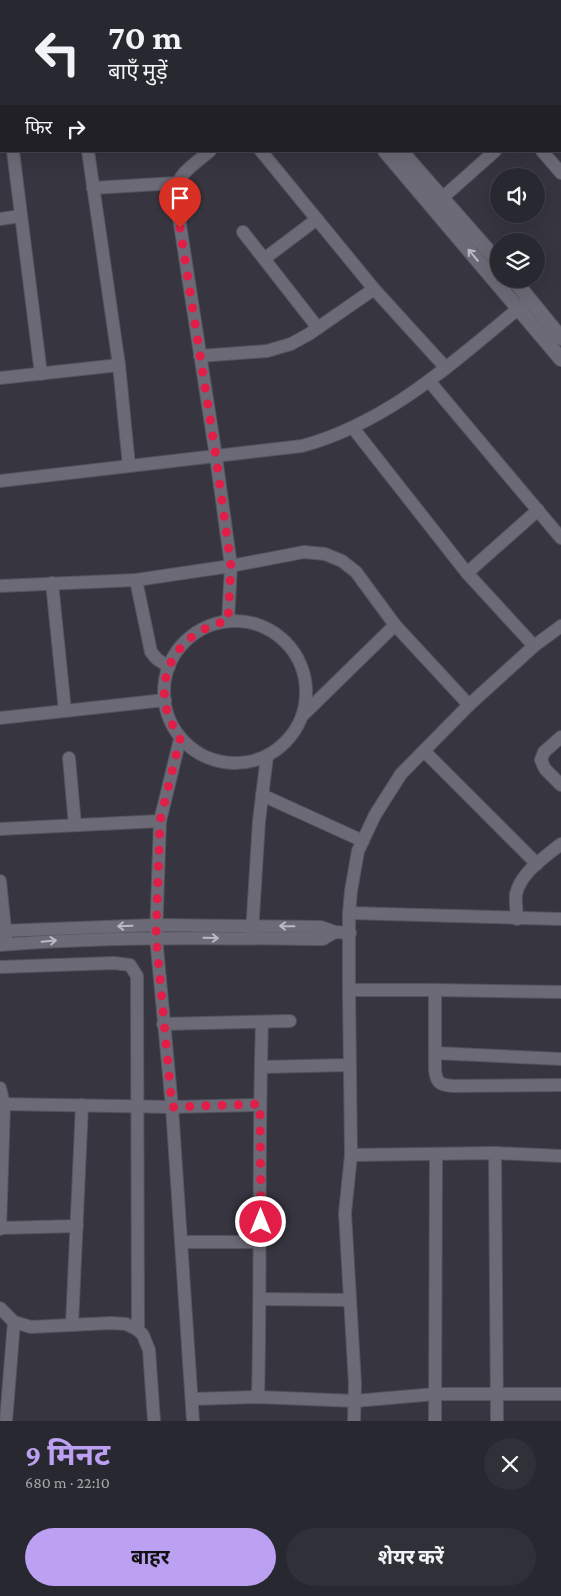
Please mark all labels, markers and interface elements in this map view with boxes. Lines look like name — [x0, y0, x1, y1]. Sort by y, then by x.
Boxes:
text: 70 m — [108, 18, 182, 57]
icon: left — [25, 20, 90, 85]
text: बाएँ मुड़ें — [108, 59, 167, 84]
icon: right — [62, 115, 90, 143]
text: फिर — [25, 117, 52, 138]
map controls — [490, 168, 545, 288]
button: sound — [490, 168, 545, 223]
pin — [159, 177, 201, 228]
icon: arrive — [166, 184, 194, 212]
button: layers — [490, 233, 545, 288]
one-way arrow — [467, 249, 478, 262]
one-way arrow — [117, 921, 134, 931]
one-way arrow — [279, 921, 296, 931]
one-way arrow — [202, 933, 219, 943]
one-way arrow — [40, 936, 56, 945]
position arrow — [234, 1195, 286, 1247]
text: 9 मिनट — [25, 1438, 110, 1471]
button: close — [484, 1438, 536, 1490]
text: 680 m · 22:10 — [25, 1474, 110, 1491]
button: बाहर — [25, 1528, 276, 1586]
button: शेयर करें — [286, 1528, 536, 1586]

